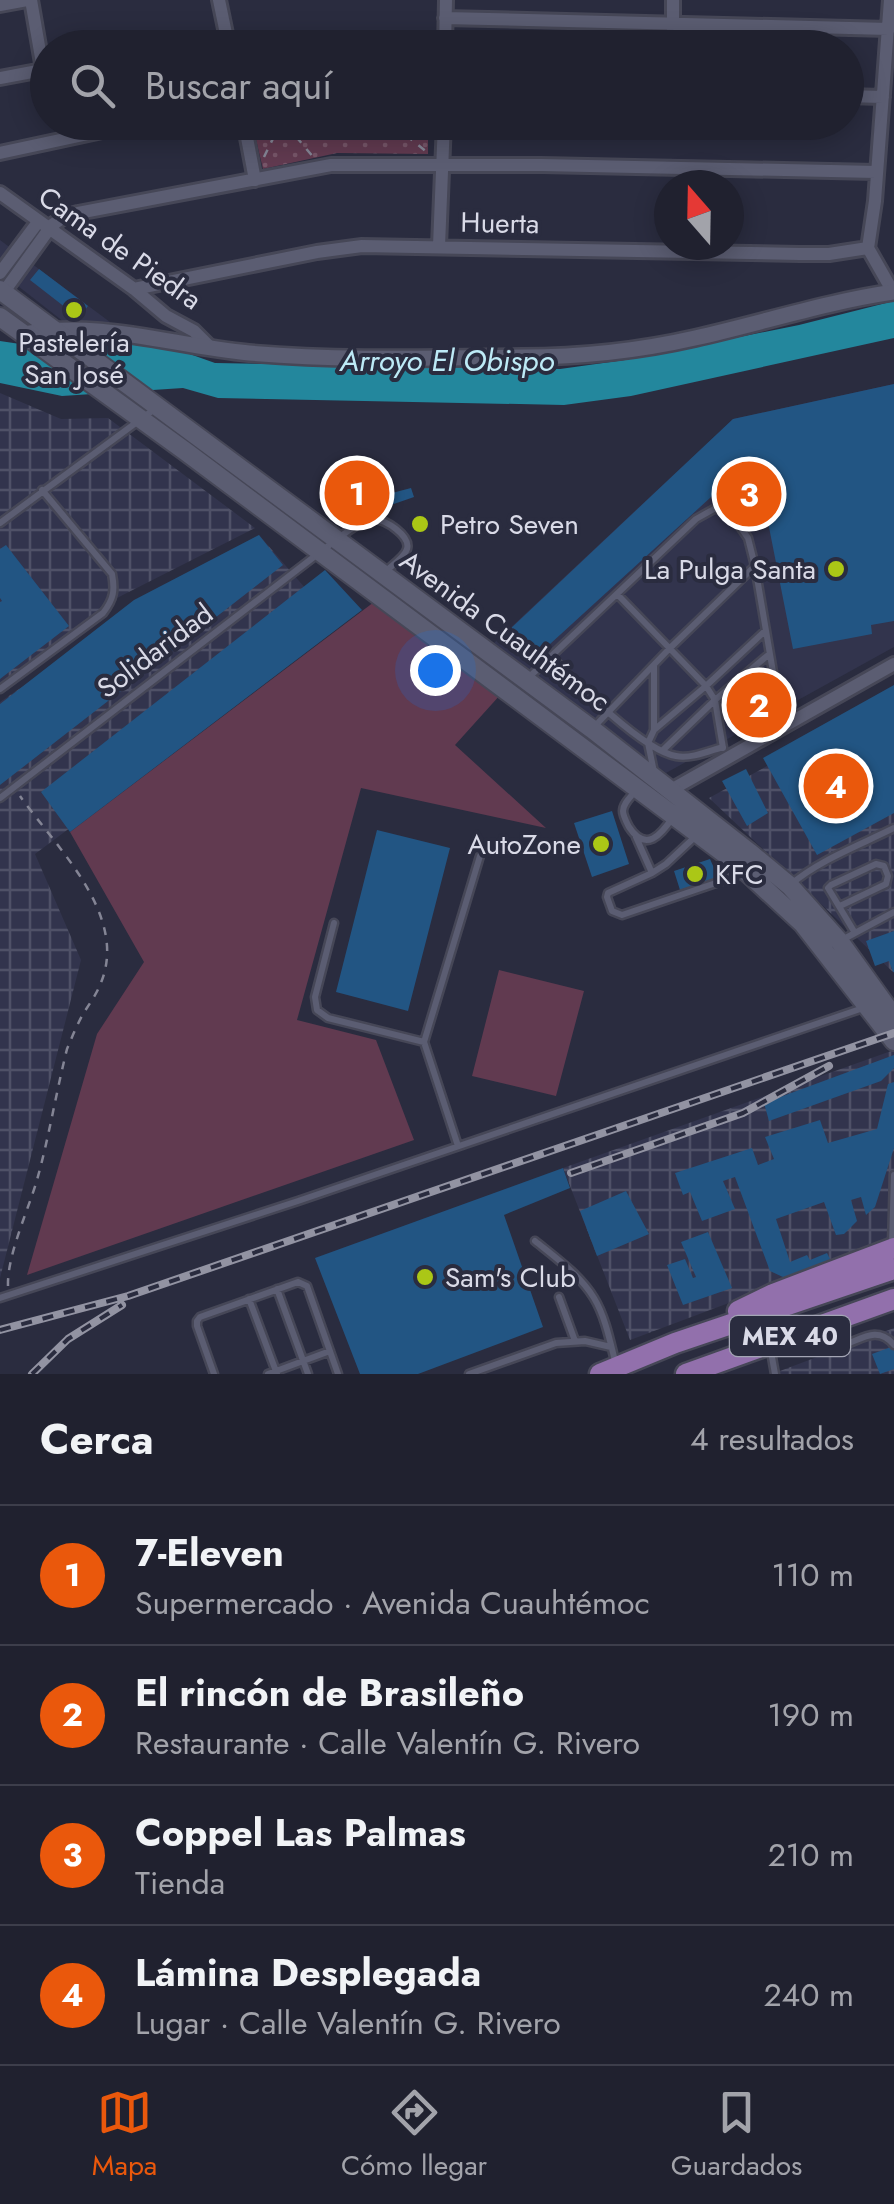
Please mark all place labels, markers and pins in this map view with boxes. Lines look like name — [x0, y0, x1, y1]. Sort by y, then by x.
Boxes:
marker: Pastelería San José — [63, 299, 85, 321]
place label: Pastelería San José — [18, 322, 130, 395]
pin: 1 — [324, 456, 390, 530]
pin: 3 — [716, 456, 782, 532]
place label: Petro Seven — [440, 504, 579, 545]
marker: Petro Seven — [409, 513, 431, 535]
place label: La Pulga Santa — [644, 549, 816, 590]
marker: La Pulga Santa — [825, 558, 847, 580]
pin: 2 — [726, 668, 792, 742]
pin: 4 — [804, 748, 868, 824]
place label: AutoZone — [468, 824, 581, 865]
marker: AutoZone — [590, 833, 612, 855]
place label: KFC — [715, 854, 764, 895]
marker: KFC — [684, 863, 706, 885]
place label: Sam's Club — [445, 1257, 576, 1298]
marker: Sam's Club — [414, 1266, 436, 1288]

